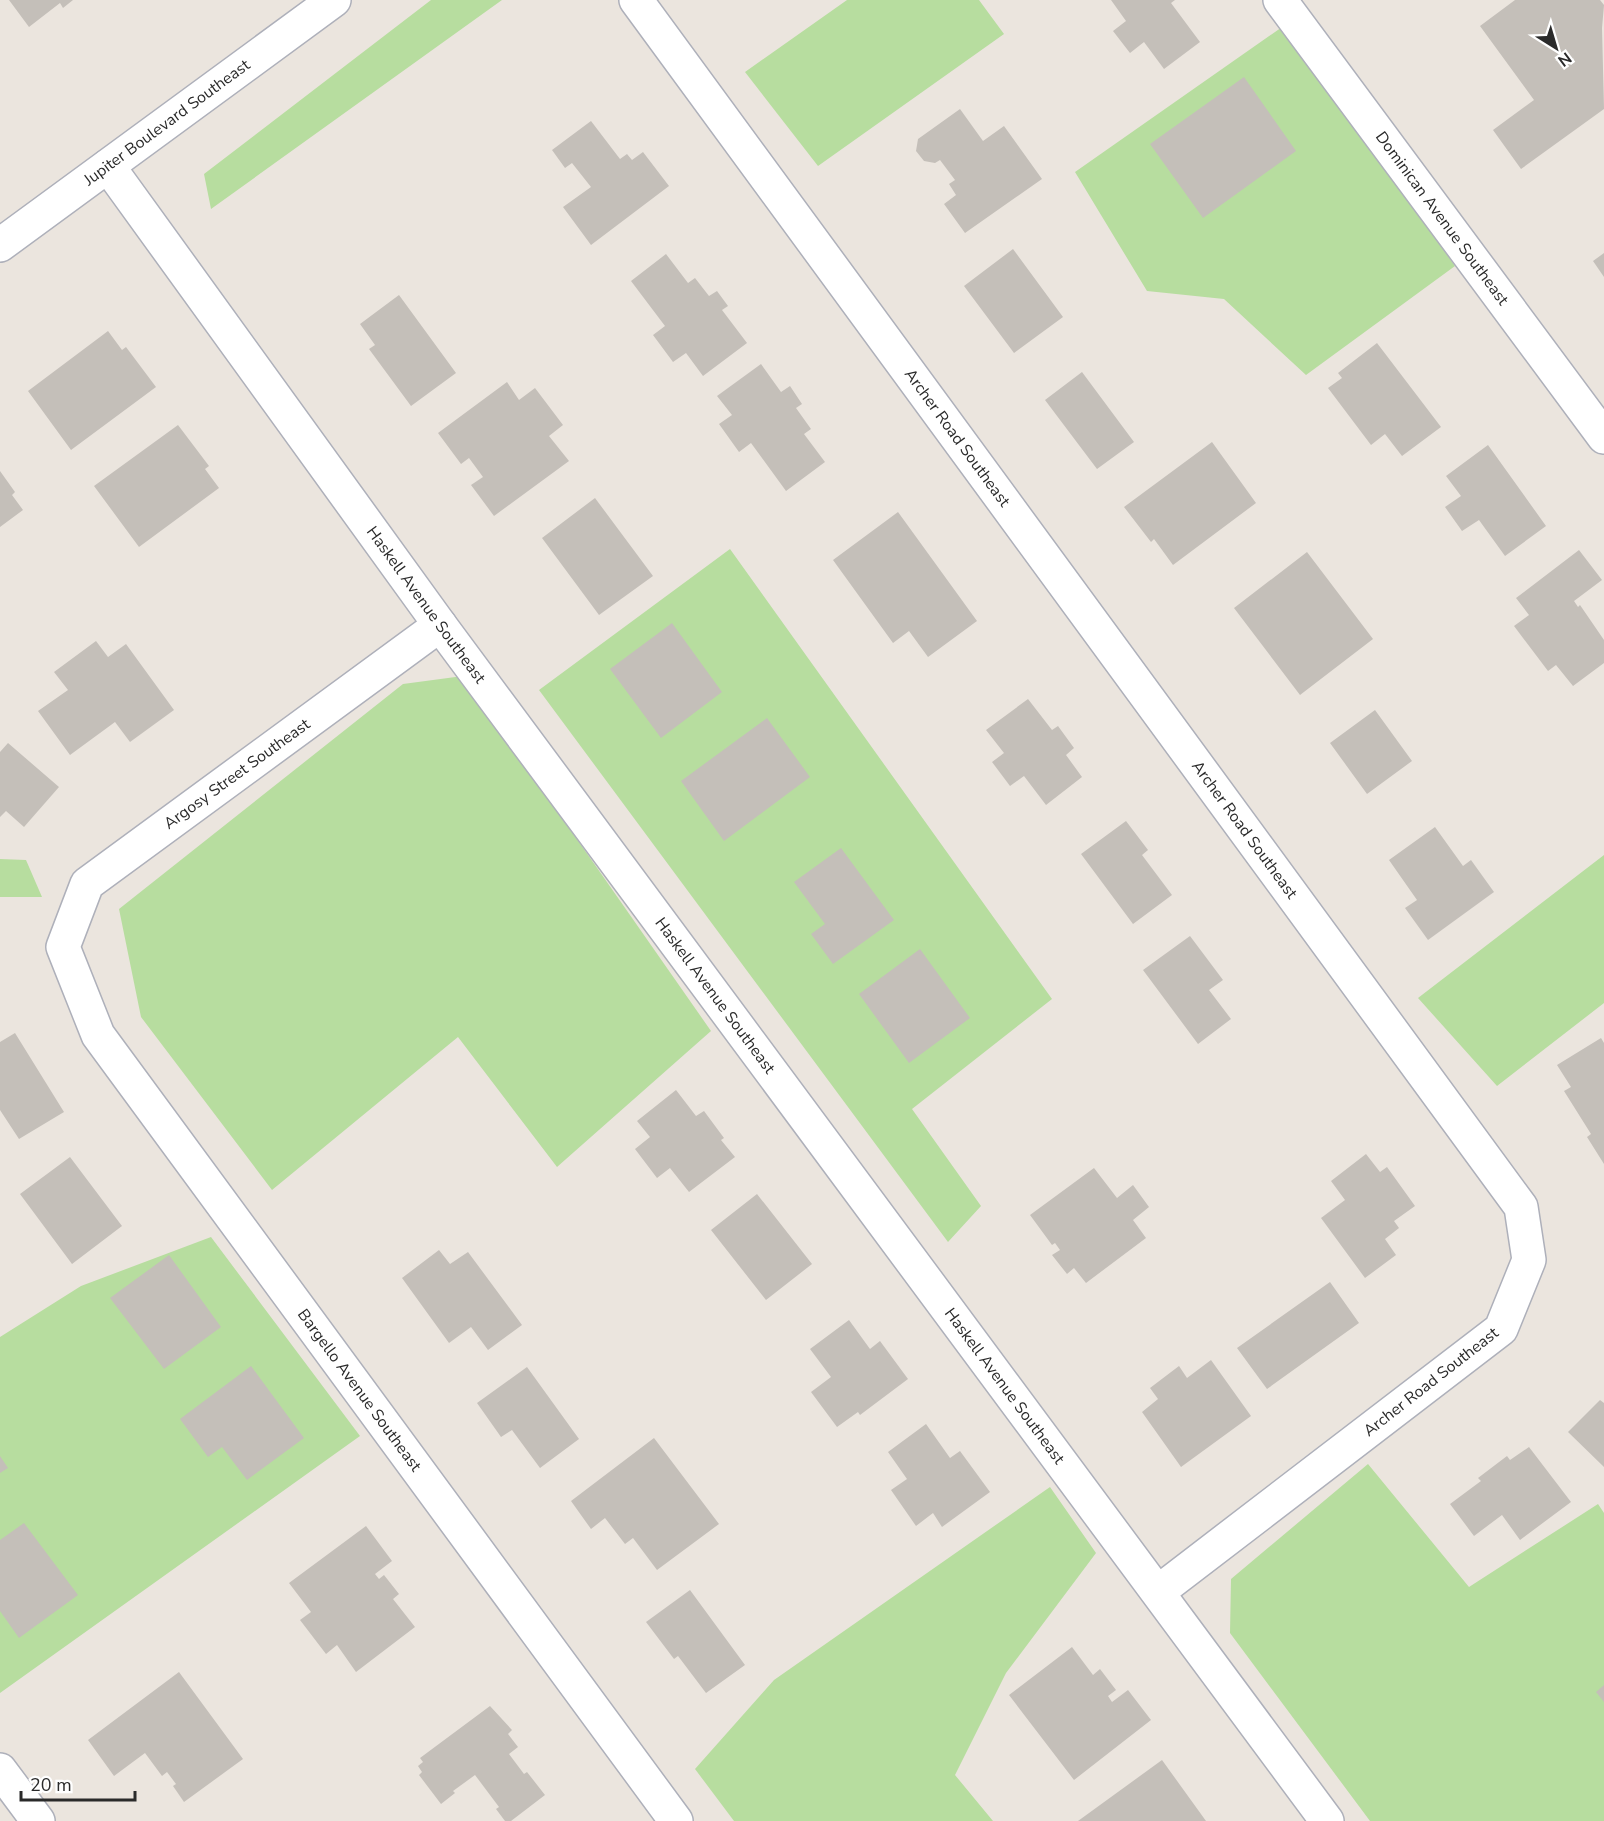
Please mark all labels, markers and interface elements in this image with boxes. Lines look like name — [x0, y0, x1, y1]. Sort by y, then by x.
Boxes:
north arrow — [1526, 18, 1586, 78]
text: N — [1553, 47, 1576, 72]
street label: Jupiter Boulevard Southeast — [78, 54, 255, 192]
street label: Dominican Avenue Southeast — [1370, 127, 1514, 310]
street label: Archer Road Southeast — [899, 364, 1015, 512]
street label: Haskell Avenue Southeast — [361, 522, 491, 688]
street label: Argosy Street Southeast — [159, 713, 315, 835]
street label: Archer Road Southeast — [1186, 756, 1303, 904]
street label: Haskell Avenue Southeast — [650, 913, 780, 1079]
street label: Haskell Avenue Southeast — [939, 1303, 1070, 1469]
street label: Bargello Avenue Southeast — [292, 1305, 427, 1476]
street label: Archer Road Southeast — [1359, 1322, 1504, 1442]
scale bar — [21, 1764, 135, 1802]
text: 20 m — [30, 1773, 72, 1797]

